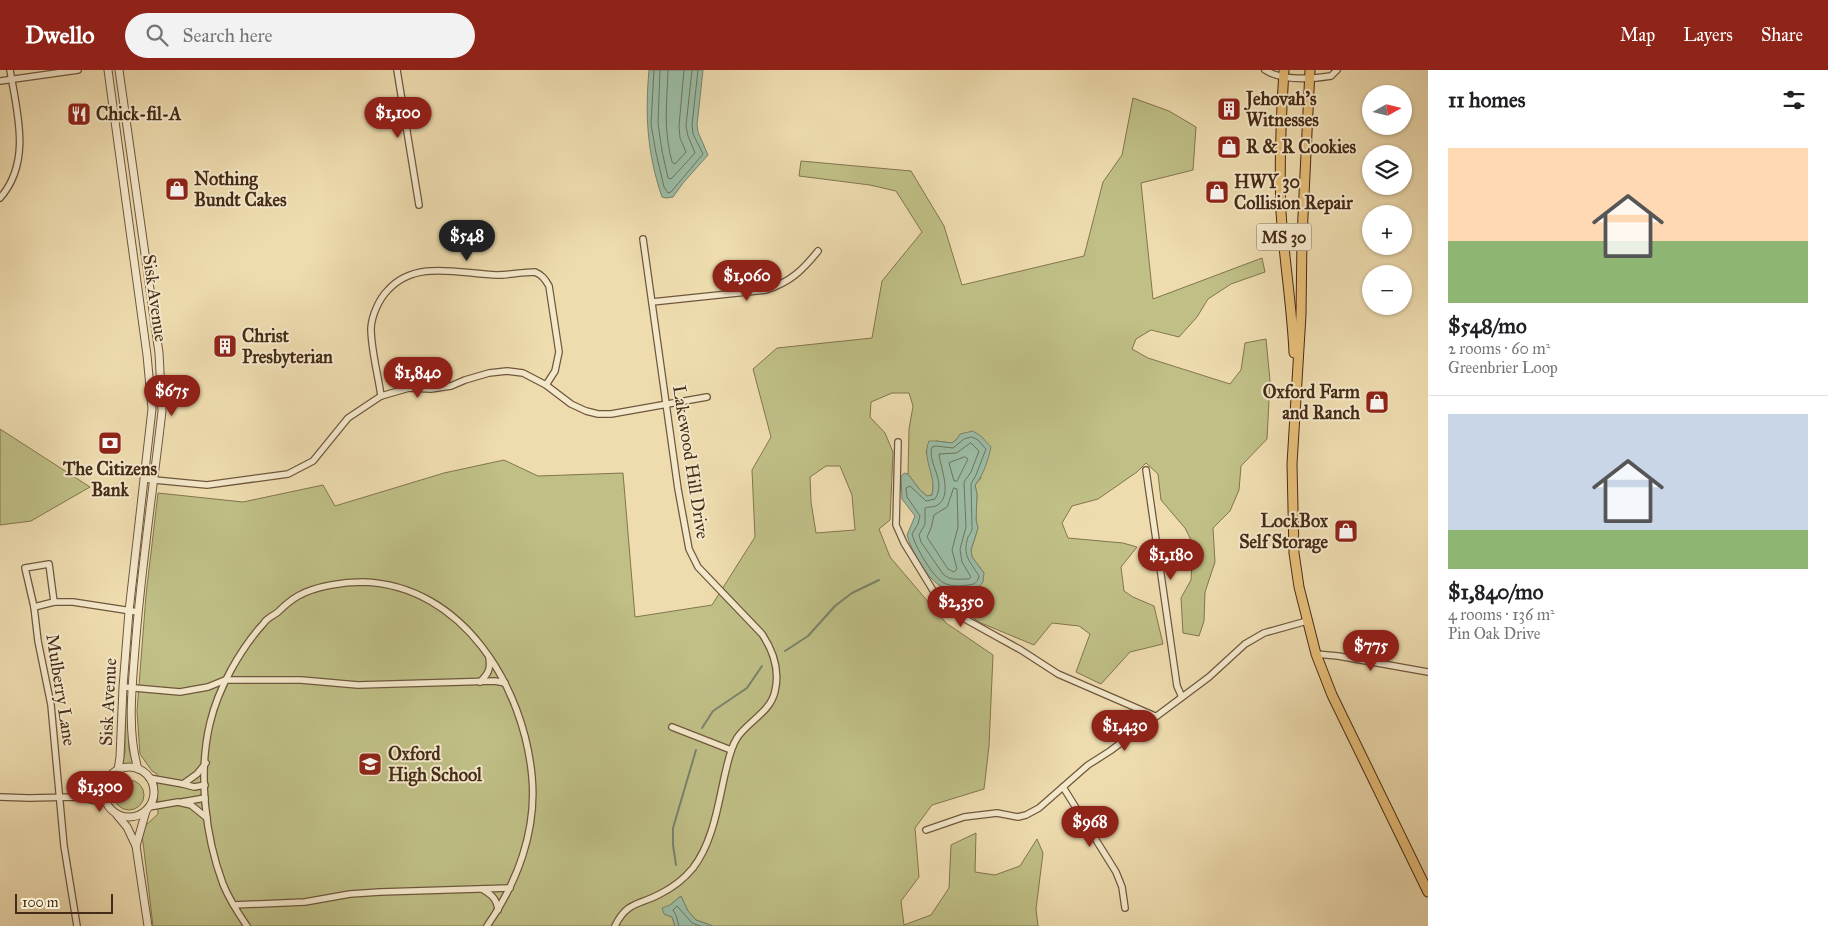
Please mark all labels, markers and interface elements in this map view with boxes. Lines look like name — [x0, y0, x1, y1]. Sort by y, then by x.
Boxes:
search box — [125, 13, 475, 58]
text: Dwello — [25, 20, 95, 50]
icon: search — [143, 21, 171, 49]
text: Search here — [183, 24, 273, 47]
text: Map — [1620, 24, 1655, 46]
text: Layers — [1683, 24, 1733, 46]
text: Share — [1761, 24, 1803, 46]
north arrow — [1362, 85, 1412, 135]
map controls — [1362, 85, 1412, 315]
icon: filters — [1780, 86, 1808, 114]
text: 11 homes — [1448, 87, 1525, 113]
place label: Jehovah's Witnesses — [1244, 88, 1319, 131]
building icon: Jehovah's Witnesses — [1216, 96, 1242, 122]
pin: $1,100 — [357, 97, 439, 139]
restaurant icon: Chick-fil-A — [66, 101, 92, 127]
place label: Chick-fil-A — [96, 103, 182, 125]
text: $1,100 — [376, 103, 420, 122]
shop icon: R & R Cookies — [1216, 134, 1242, 160]
place label: R & R Cookies — [1246, 136, 1357, 158]
button: layers — [1362, 145, 1412, 195]
place label: Nothing Bundt Cakes — [194, 168, 287, 211]
place label: HWY 30 Collision Repair — [1234, 171, 1354, 215]
shop icon: Nothing Bundt Cakes — [164, 176, 190, 202]
shop icon: HWY 30 Collision Repair — [1204, 179, 1230, 205]
icon: home — [1583, 181, 1673, 271]
button: + — [1362, 205, 1412, 255]
pin: $548 — [437, 220, 497, 262]
road number: MS 30 — [1256, 224, 1312, 250]
text: $548 — [450, 226, 484, 245]
street label: Sisk Avenue — [138, 253, 172, 343]
pin: $1,060 — [706, 260, 788, 302]
button: − — [1362, 265, 1412, 315]
text: $1,060 — [724, 266, 770, 285]
text: $548/mo — [1448, 313, 1527, 339]
place label: Christ Presbyterian — [242, 325, 333, 369]
building icon: Christ Presbyterian — [212, 333, 238, 359]
text: 2 rooms · 60 m² — [1448, 339, 1550, 358]
pin: $1,840 — [377, 356, 459, 399]
text: Greenbrier Loop — [1448, 358, 1558, 377]
text: $1,840 — [395, 363, 441, 382]
pin: $675 — [142, 374, 202, 417]
text: $675 — [155, 381, 189, 400]
place label: Oxford Farm and Ranch — [1263, 381, 1361, 424]
street label: Lakewood Hill Drive — [668, 384, 714, 540]
shop icon: Oxford Farm and Ranch — [1364, 389, 1390, 415]
bank icon: The Citizens Bank — [97, 430, 123, 456]
icon: home — [1583, 446, 1673, 536]
place label: The Citizens Bank — [62, 458, 158, 501]
place label: LockBox Self Storage — [1239, 510, 1329, 554]
shop icon: LockBox Self Storage — [1333, 518, 1359, 544]
pin: $1,180 — [1130, 538, 1212, 581]
text: $1,180 — [1149, 545, 1193, 564]
text: $1,840/mo — [1448, 579, 1543, 605]
pin: $2,350 — [920, 586, 1002, 628]
text: $2,350 — [938, 592, 984, 611]
text: 4 rooms · 136 m² — [1448, 605, 1555, 624]
text: Pin Oak Drive — [1448, 624, 1540, 643]
pin: $775 — [1341, 630, 1401, 672]
street label: Mulberry Lane — [41, 632, 81, 748]
text: $775 — [1354, 636, 1388, 655]
street label: Sisk Avenue — [95, 657, 121, 747]
pin: $1,430 — [1084, 710, 1166, 752]
text: $1,430 — [1103, 716, 1147, 735]
place label: Oxford High School — [388, 743, 483, 787]
school or university icon: Oxford High School — [357, 751, 383, 777]
pin: $1,300 — [59, 770, 141, 813]
text: $1,300 — [77, 777, 123, 796]
pin: $968 — [1060, 806, 1120, 848]
text: $968 — [1073, 812, 1107, 831]
scale bar — [15, 891, 112, 914]
text: 100 m — [22, 894, 59, 911]

